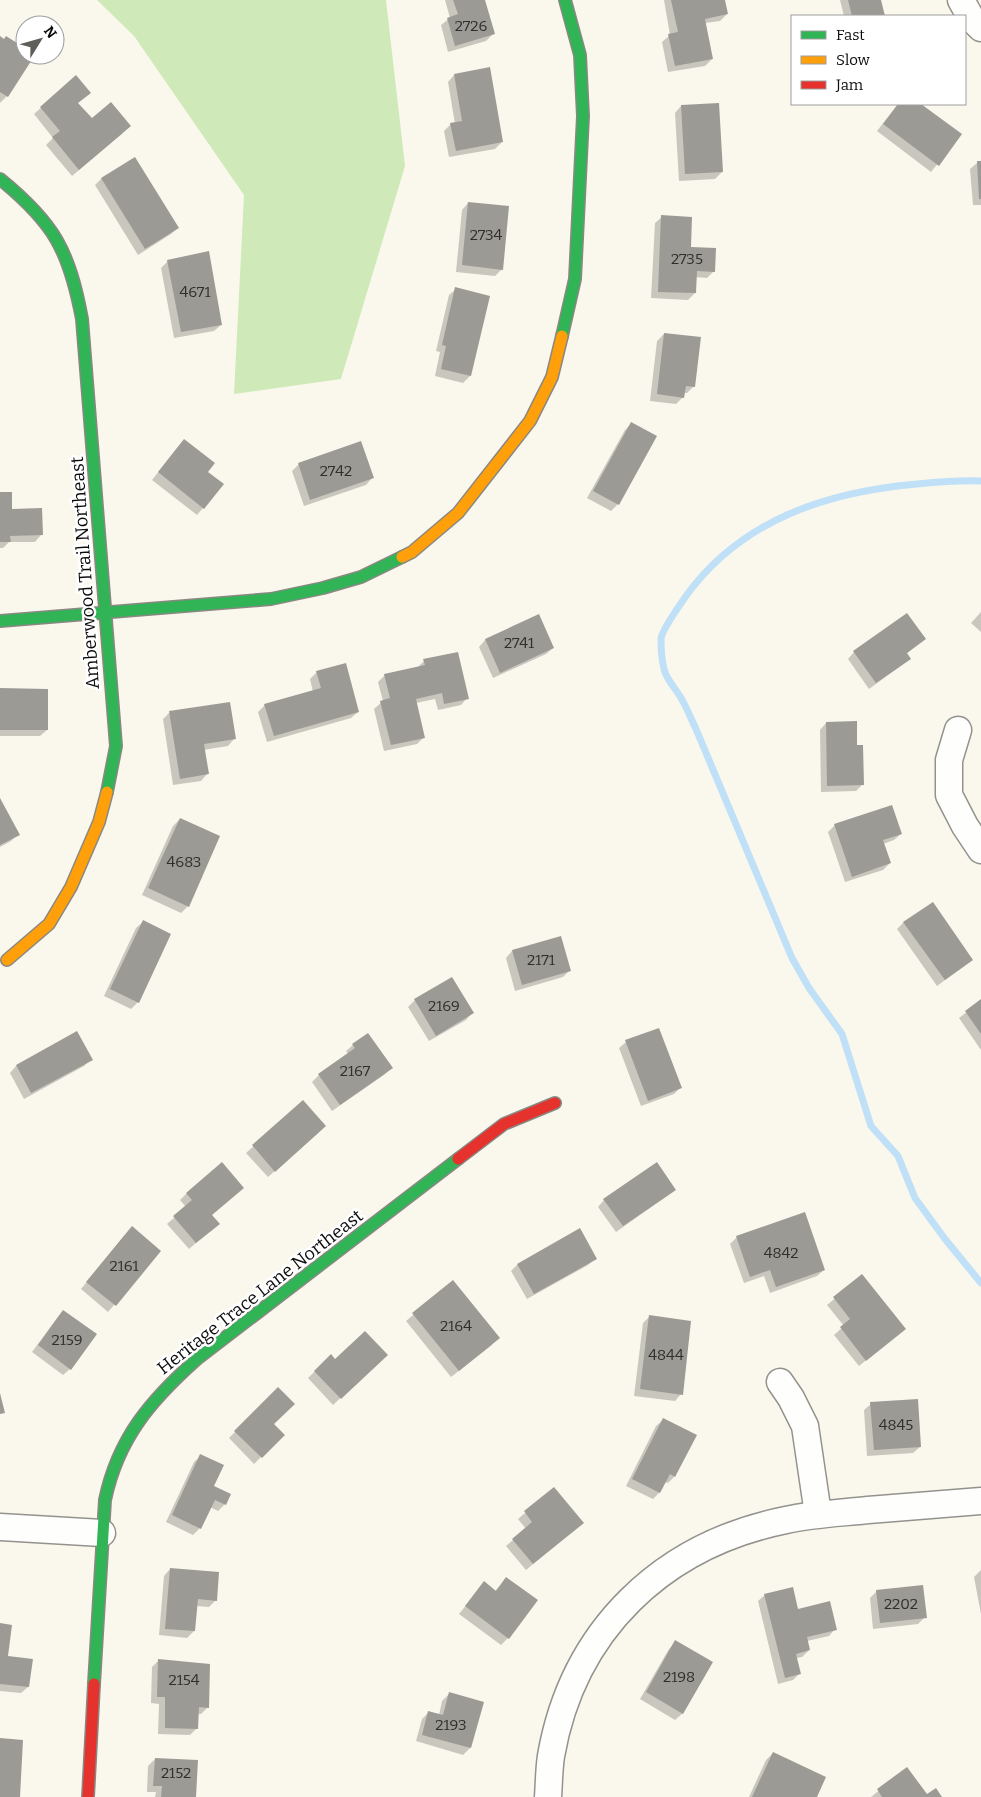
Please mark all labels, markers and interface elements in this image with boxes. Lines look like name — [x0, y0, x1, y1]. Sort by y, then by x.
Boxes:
north arrow — [15, 15, 65, 65]
legend — [791, 15, 966, 105]
house number: 2726 — [455, 17, 487, 35]
text: N — [40, 23, 60, 42]
text: Fast — [836, 26, 865, 44]
text: Slow — [836, 51, 871, 69]
text: Jam — [835, 76, 864, 94]
house number: 2734 — [470, 226, 503, 244]
house number: 2735 — [671, 250, 703, 268]
house number: 4671 — [179, 283, 211, 301]
street label: Amberwood Trail Northeast — [66, 456, 104, 690]
house number: 2742 — [320, 462, 352, 480]
house number: 2741 — [504, 634, 534, 652]
house number: 4683 — [167, 853, 201, 871]
house number: 2171 — [527, 951, 555, 969]
house number: 2169 — [428, 997, 460, 1015]
house number: 2167 — [340, 1062, 371, 1080]
street label: Heritage Trace Lane Northeast — [153, 1205, 368, 1379]
house number: 4842 — [764, 1244, 798, 1262]
house number: 2161 — [110, 1257, 138, 1275]
house number: 2164 — [440, 1317, 472, 1335]
house number: 2159 — [52, 1331, 82, 1349]
house number: 4844 — [648, 1346, 684, 1364]
house number: 4845 — [879, 1416, 913, 1434]
house number: 2202 — [884, 1595, 918, 1613]
house number: 2198 — [663, 1668, 695, 1686]
house number: 2154 — [168, 1671, 200, 1689]
house number: 2193 — [435, 1716, 467, 1734]
house number: 2152 — [161, 1764, 191, 1782]

